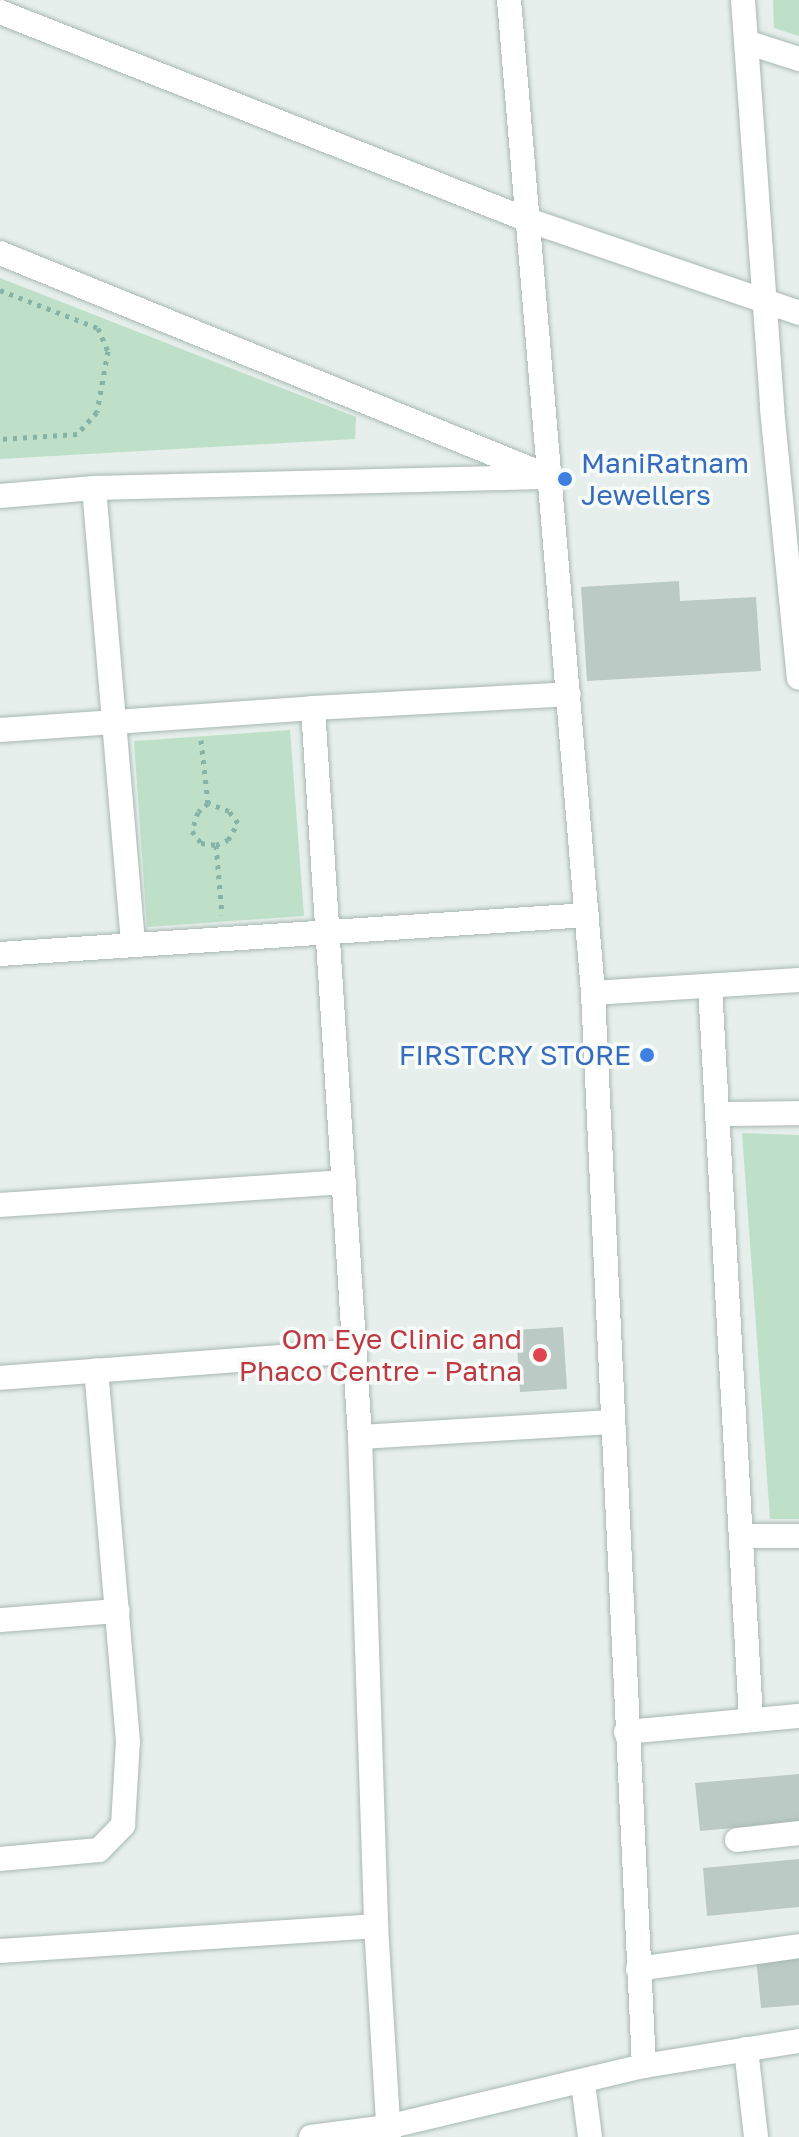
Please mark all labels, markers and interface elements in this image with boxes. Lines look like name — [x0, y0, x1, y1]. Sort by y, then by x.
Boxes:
place label: ManiRatnam Jewellers — [581, 446, 749, 512]
marker: ManiRatnam Jewellers — [556, 470, 574, 488]
place label: FIRSTCRY STORE — [399, 1038, 631, 1072]
marker: FIRSTCRY STORE — [638, 1046, 656, 1064]
place label: Om Eye Clinic and Phaco Centre - Patna — [239, 1322, 522, 1388]
marker: Om Eye Clinic and Phaco Centre - Patna — [529, 1344, 551, 1366]

